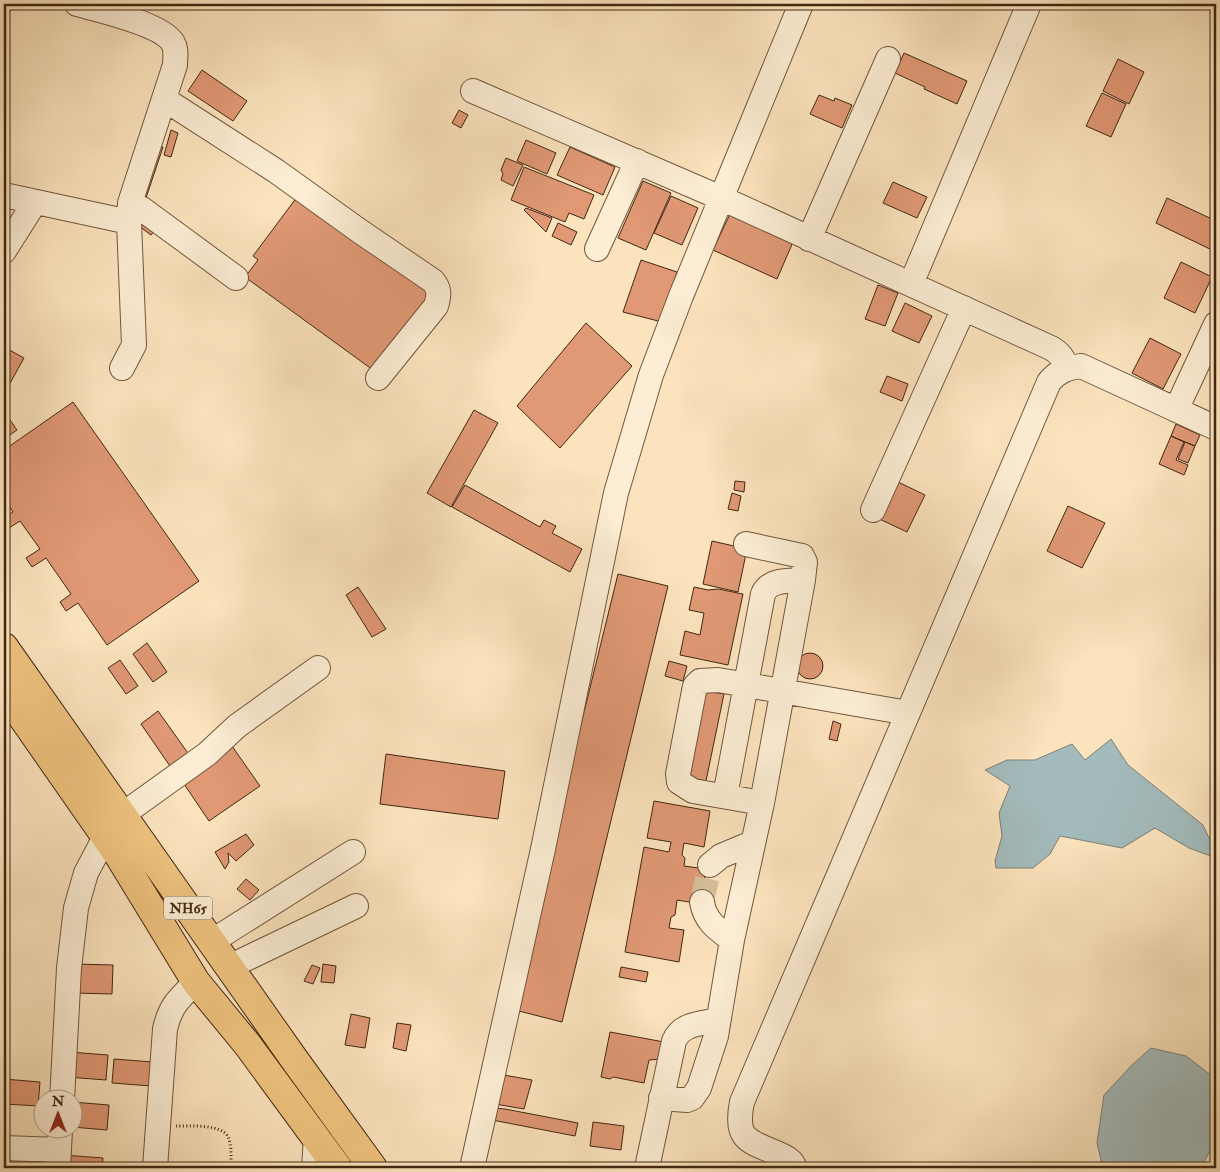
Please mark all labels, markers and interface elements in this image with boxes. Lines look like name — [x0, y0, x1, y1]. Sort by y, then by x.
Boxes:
road number: NH65 — [164, 896, 212, 920]
north arrow — [32, 1090, 82, 1140]
text: N — [51, 1093, 65, 1110]

